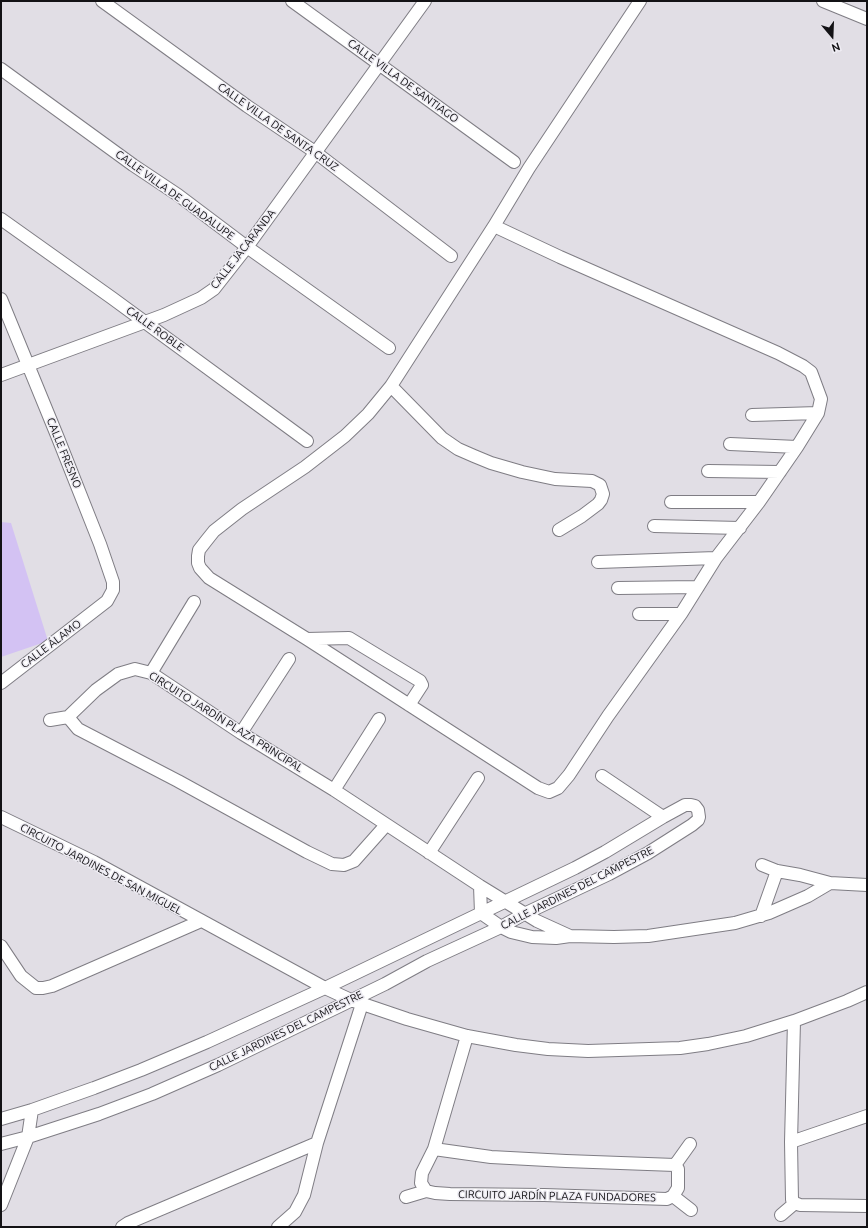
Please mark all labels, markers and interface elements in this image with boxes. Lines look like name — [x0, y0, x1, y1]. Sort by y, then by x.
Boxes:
north arrow — [812, 16, 852, 56]
street label: CALLE VILLA DE SANTIAGO — [345, 36, 461, 126]
text: N — [830, 40, 842, 54]
street label: CALLE VILLA DE SANTA CRUZ — [215, 80, 341, 174]
street label: CALLE VILLA DE GUADALUPE — [113, 147, 237, 243]
street label: CALLE JACARANDA — [208, 206, 278, 292]
street label: CALLE ROBLE — [124, 304, 186, 354]
street label: CALLE FRESNO — [44, 416, 84, 490]
street label: CALLE ÁLAMO — [18, 617, 84, 671]
street label: CIRCUITO JARDÍN PLAZA PRINCIPAL — [147, 669, 305, 775]
street label: CIRCUITO JARDINES DE SAN MIGUEL — [18, 821, 184, 917]
street label: CALLE JARDINES DEL CAMPESTRE — [498, 844, 656, 932]
street label: CALLE JARDINES DEL CAMPESTRE — [207, 988, 365, 1074]
street label: CIRCUITO JARDÍN PLAZA FUNDADORES — [458, 1188, 656, 1204]

